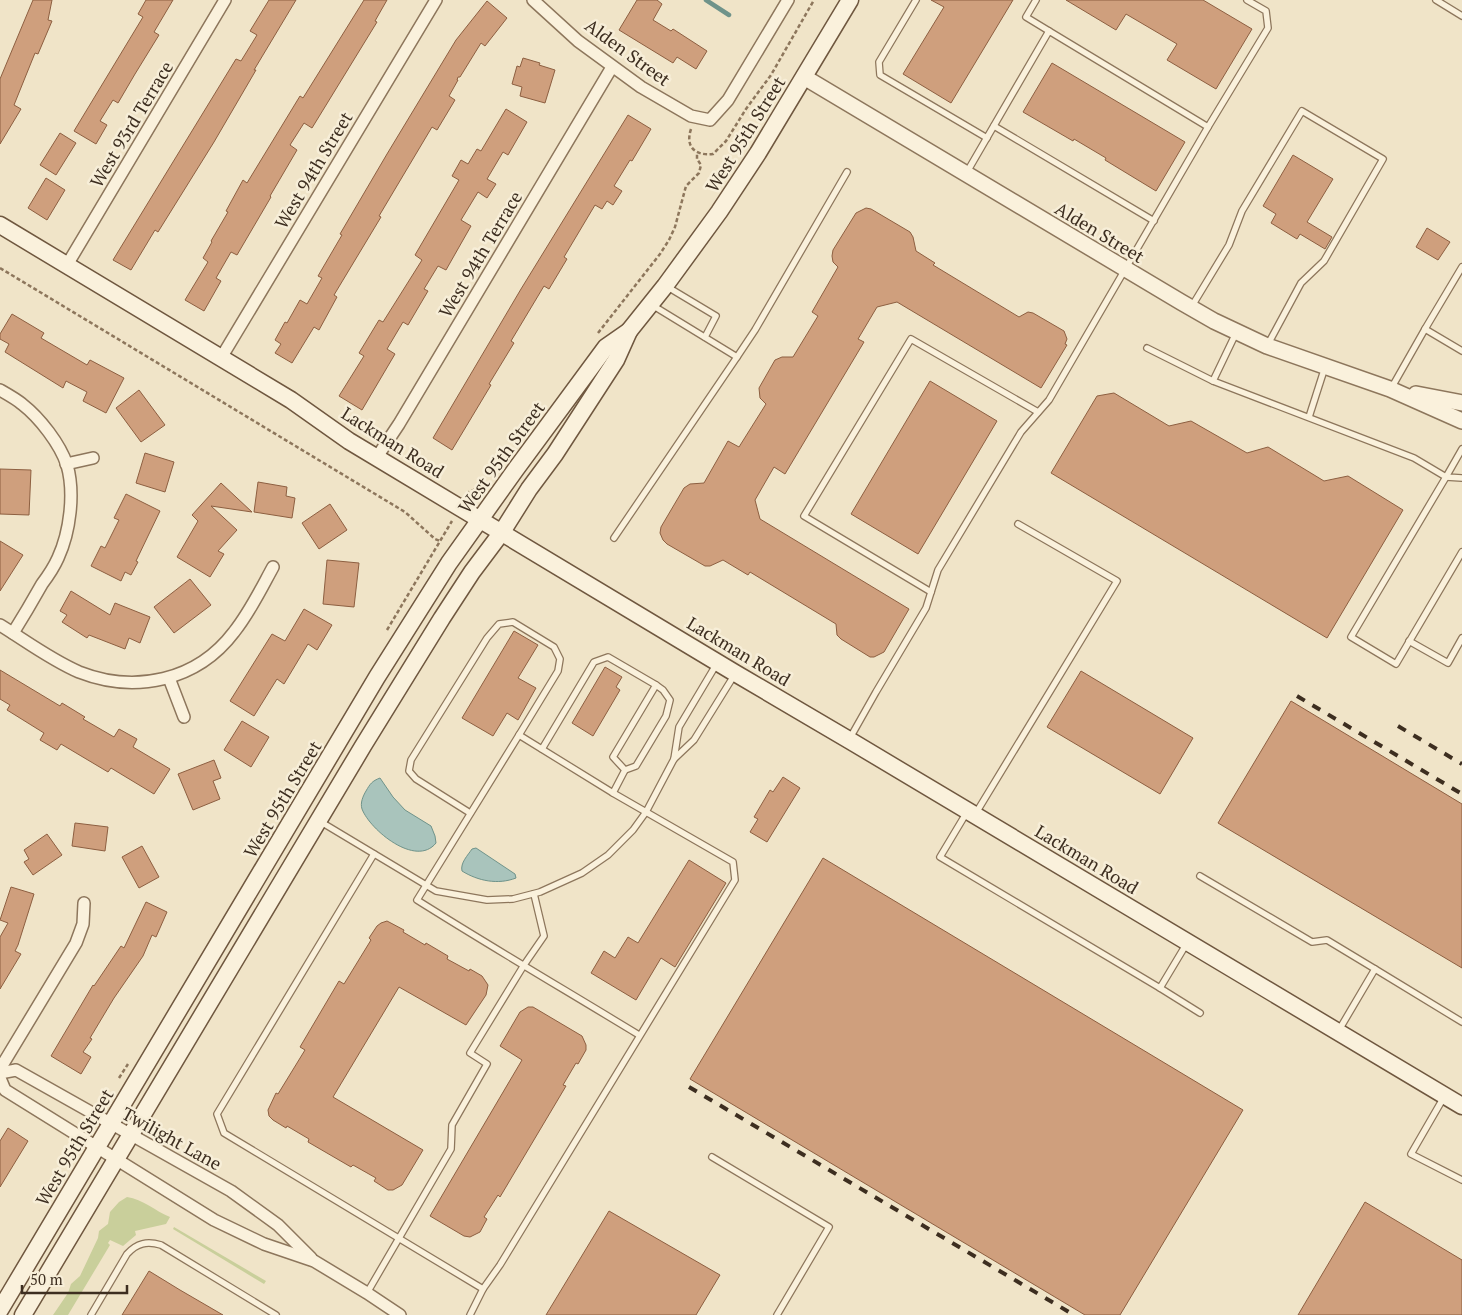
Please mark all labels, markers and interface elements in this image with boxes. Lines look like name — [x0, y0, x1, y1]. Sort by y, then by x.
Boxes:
street label: Alden Street — [581, 13, 676, 91]
street label: West 93rd Terrace — [84, 56, 178, 192]
street label: West 95th Street — [700, 71, 790, 196]
street label: West 94th Street — [269, 107, 358, 233]
street label: West 94th Terrace — [433, 186, 527, 322]
street label: Alden Street — [1051, 196, 1149, 268]
street label: West 95th Street — [452, 396, 550, 518]
street label: Lackman Road — [337, 401, 449, 483]
street label: Lackman Road — [683, 611, 795, 691]
street label: West 95th Street — [238, 736, 327, 862]
street label: Lackman Road — [1031, 819, 1143, 899]
street label: West 95th Street — [30, 1084, 119, 1210]
street label: Twilight Lane — [118, 1101, 226, 1175]
scale bar — [22, 1262, 128, 1294]
text: 50 m — [30, 1269, 63, 1289]

